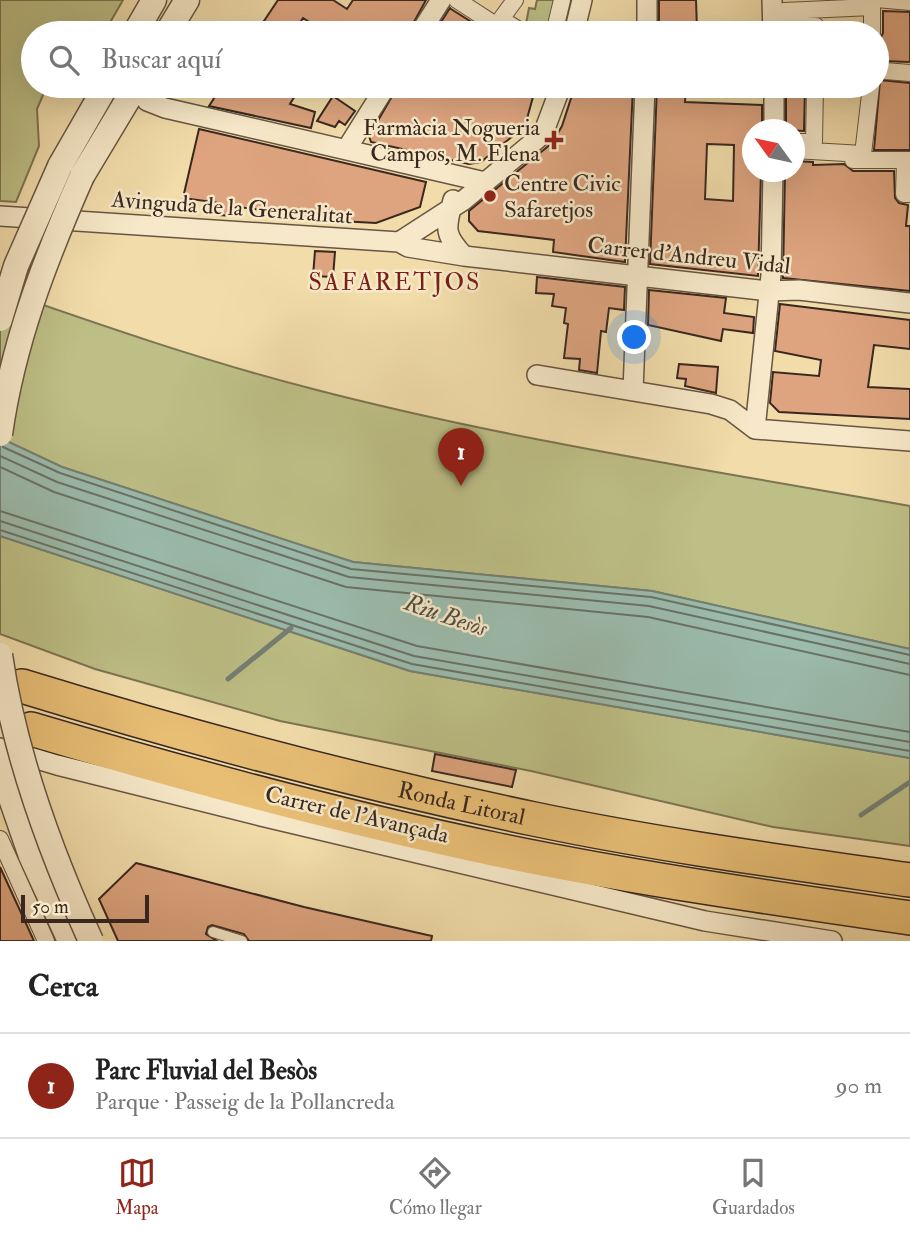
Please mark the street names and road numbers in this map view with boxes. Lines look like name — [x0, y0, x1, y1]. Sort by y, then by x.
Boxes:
street label: Avinguda de la Generalitat — [109, 185, 353, 230]
street label: Carrer d'Andreu Vidal — [586, 230, 792, 281]
street label: Ronda Litoral — [395, 775, 528, 832]
street label: Carrer de l'Avançada — [262, 779, 452, 850]

